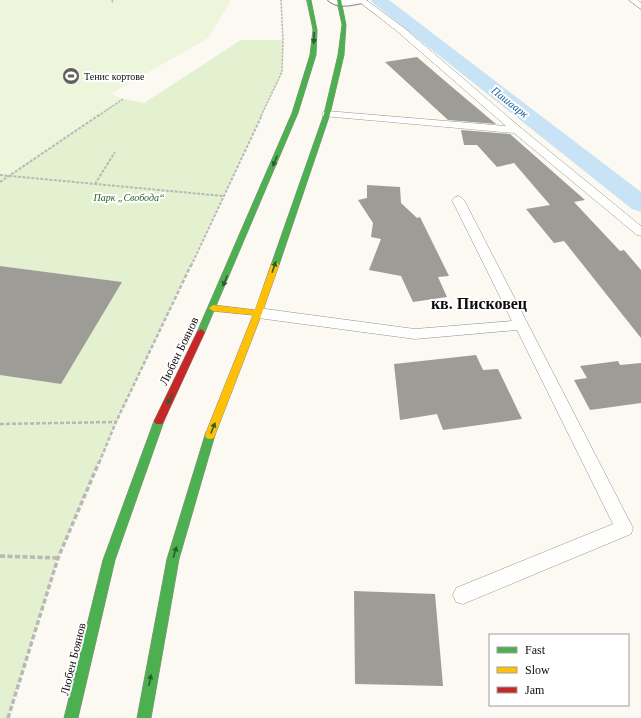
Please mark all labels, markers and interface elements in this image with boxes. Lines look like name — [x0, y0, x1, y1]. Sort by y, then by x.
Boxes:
one-way arrow — [311, 32, 318, 44]
sports icon: Тенис кортове — [61, 66, 81, 86]
place label: Тенис кортове — [84, 71, 145, 82]
water label: Пашаарк — [488, 83, 531, 121]
one-way arrow — [271, 156, 277, 168]
park label: Парк „Свобода“ — [92, 192, 165, 203]
one-way arrow — [271, 261, 277, 273]
one-way arrow — [221, 276, 227, 288]
district label: кв. Писковец — [431, 295, 527, 312]
street label: Любен Боянов — [156, 314, 202, 387]
one-way arrow — [167, 393, 173, 405]
one-way arrow — [210, 421, 216, 433]
one-way arrow — [172, 546, 178, 558]
street label: Любен Боянов — [57, 621, 89, 697]
legend — [489, 634, 629, 706]
text: Fast — [525, 643, 546, 657]
text: Slow — [525, 663, 550, 677]
one-way arrow — [148, 673, 154, 686]
text: Jam — [525, 683, 545, 697]

